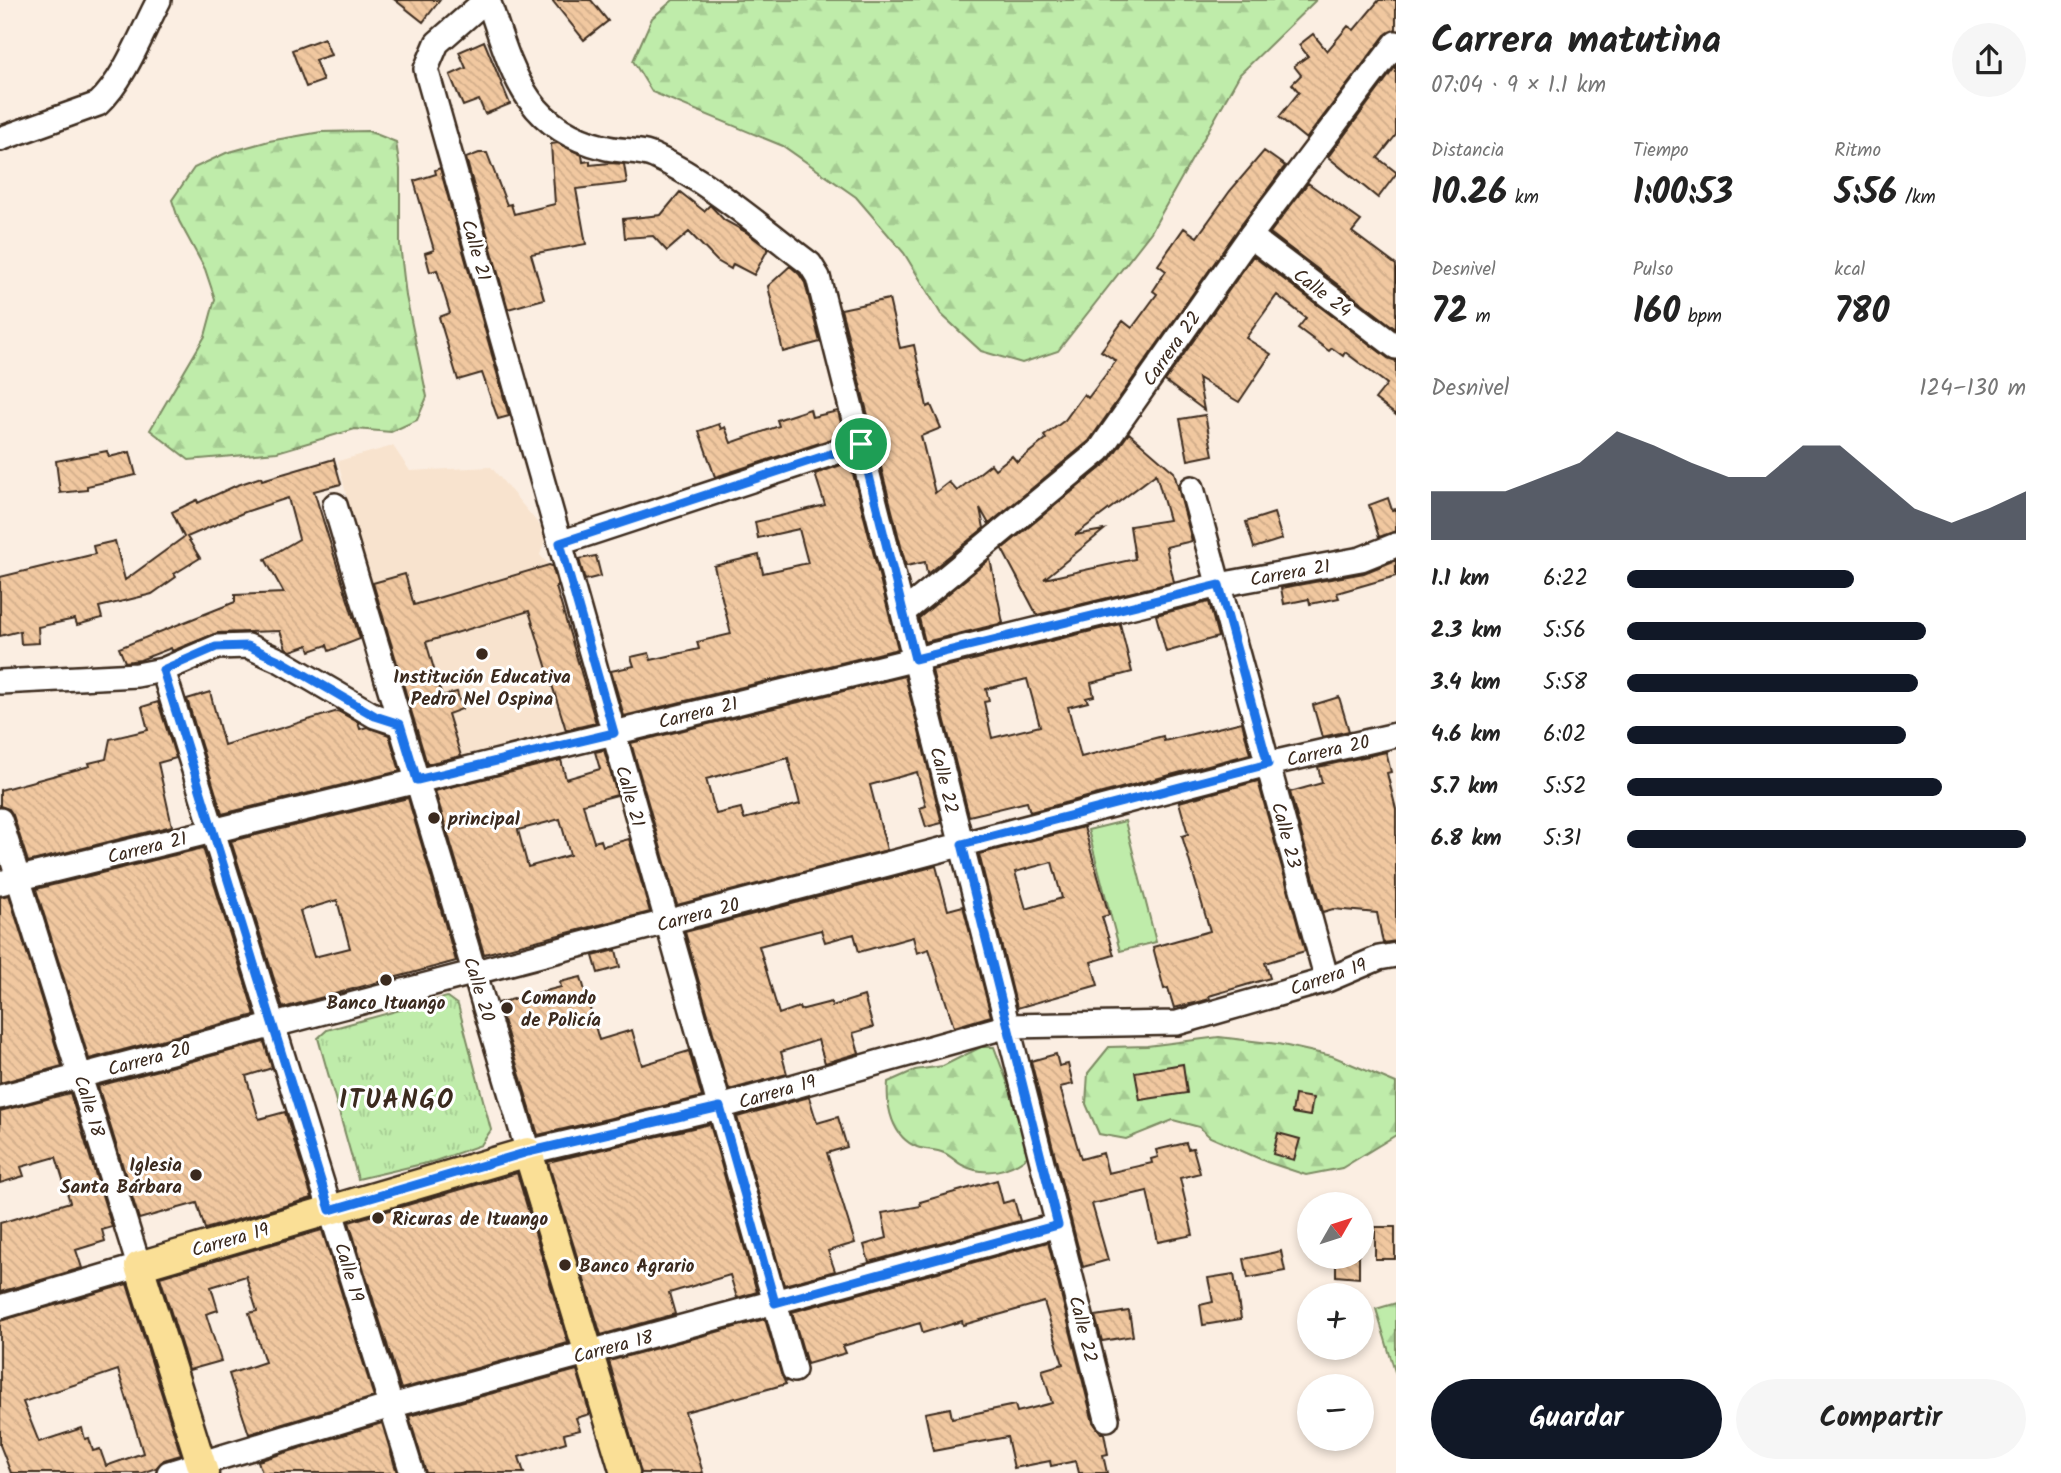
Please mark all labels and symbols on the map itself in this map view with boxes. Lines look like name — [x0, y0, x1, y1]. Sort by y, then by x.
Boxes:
street label: Calle 21 — [452, 216, 498, 285]
street label: Calle 24 — [1286, 261, 1358, 326]
street label: Carrera 22 — [1136, 305, 1210, 393]
pin — [831, 414, 891, 474]
street label: Carrera 21 — [1248, 552, 1333, 596]
marker: Institución Educativa Pedro Nel Ospina — [474, 646, 490, 662]
place label: Institución Educativa Pedro Nel Ospina — [393, 663, 571, 715]
street label: Carrera 21 — [655, 690, 742, 738]
street label: Carrera 20 — [1284, 728, 1373, 776]
street label: Calle 22 — [920, 744, 966, 817]
street label: Calle 21 — [606, 762, 652, 831]
street label: Calle 23 — [1262, 799, 1308, 872]
place label: principal — [447, 805, 521, 835]
marker: principal — [426, 810, 442, 826]
street label: Carrera 21 — [104, 825, 191, 873]
street label: Carrera 20 — [654, 890, 743, 941]
street label: Carrera 19 — [1286, 951, 1371, 1005]
street label: Calle 20 — [454, 953, 502, 1026]
marker: Banco Ituango — [378, 972, 394, 988]
place label: Comando de Policía — [521, 984, 601, 1036]
place label: Banco Ituango — [326, 989, 446, 1019]
marker: Comando de Policía — [499, 1000, 515, 1016]
street label: Carrera 20 — [105, 1034, 194, 1085]
street label: Carrera 19 — [735, 1068, 820, 1118]
street label: Calle 18 — [65, 1072, 112, 1142]
district label: ITUANGO — [339, 1080, 455, 1122]
place label: Iglesia Santa Bárbara — [60, 1151, 182, 1203]
marker: Iglesia Santa Bárbara — [188, 1167, 204, 1183]
north arrow — [1297, 1192, 1374, 1269]
place label: Ricuras de Ituango — [392, 1205, 548, 1235]
marker: Ricuras de Ituango — [370, 1210, 386, 1226]
street label: Carrera 19 — [188, 1216, 273, 1266]
street label: Calle 19 — [325, 1239, 371, 1306]
place label: Banco Agrario — [579, 1252, 695, 1282]
marker: Banco Agrario — [557, 1257, 573, 1273]
street label: Calle 22 — [1059, 1293, 1105, 1366]
street label: Carrera 18 — [570, 1323, 657, 1373]

